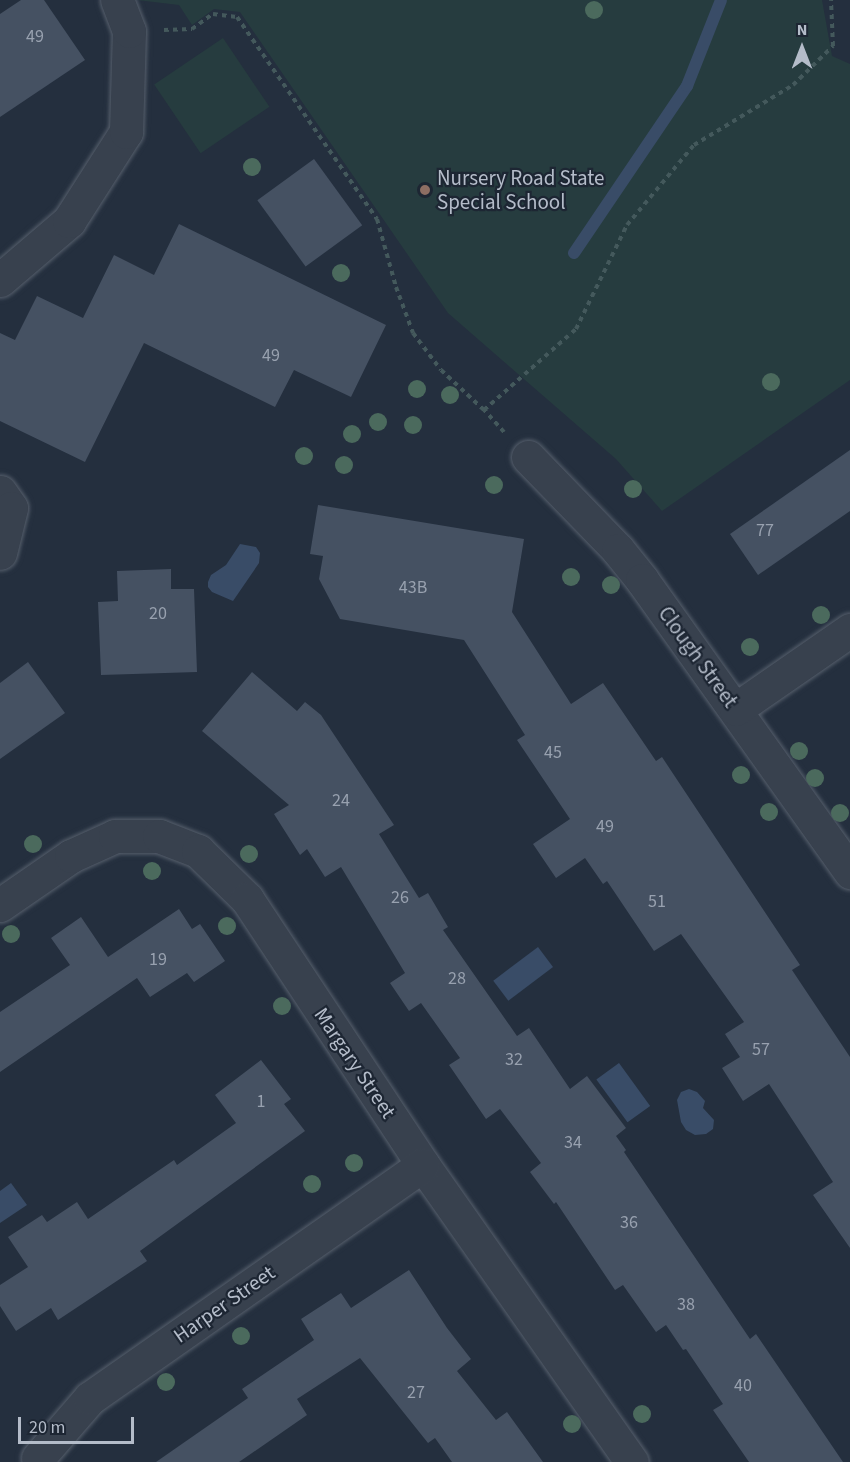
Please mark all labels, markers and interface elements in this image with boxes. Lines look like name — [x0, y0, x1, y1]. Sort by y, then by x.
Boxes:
north arrow — [772, 18, 832, 78]
text: N — [797, 19, 807, 41]
house number: 49 — [26, 26, 44, 48]
place label: Nursery Road State Special School — [437, 165, 604, 215]
marker: Nursery Road State Special School — [418, 183, 432, 197]
house number: 49 — [262, 345, 280, 367]
house number: 77 — [756, 520, 774, 542]
house number: 43B — [399, 577, 427, 599]
street label: Clough Street — [653, 601, 743, 713]
house number: 20 — [149, 603, 167, 625]
house number: 45 — [544, 742, 562, 764]
house number: 24 — [332, 790, 350, 812]
house number: 49 — [596, 816, 614, 838]
house number: 26 — [391, 887, 409, 909]
house number: 51 — [648, 891, 666, 913]
house number: 19 — [149, 949, 167, 971]
house number: 28 — [448, 968, 466, 990]
street label: Margary Street — [309, 1003, 401, 1123]
house number: 57 — [752, 1039, 770, 1061]
house number: 32 — [505, 1049, 523, 1071]
house number: 1 — [257, 1091, 265, 1113]
house number: 34 — [564, 1132, 582, 1154]
house number: 36 — [620, 1212, 638, 1234]
street label: Harper Street — [169, 1260, 279, 1348]
house number: 38 — [677, 1294, 695, 1316]
house number: 40 — [734, 1375, 752, 1397]
house number: 27 — [407, 1382, 425, 1404]
scale bar — [21, 1405, 136, 1443]
text: 20 m — [29, 1415, 65, 1440]

